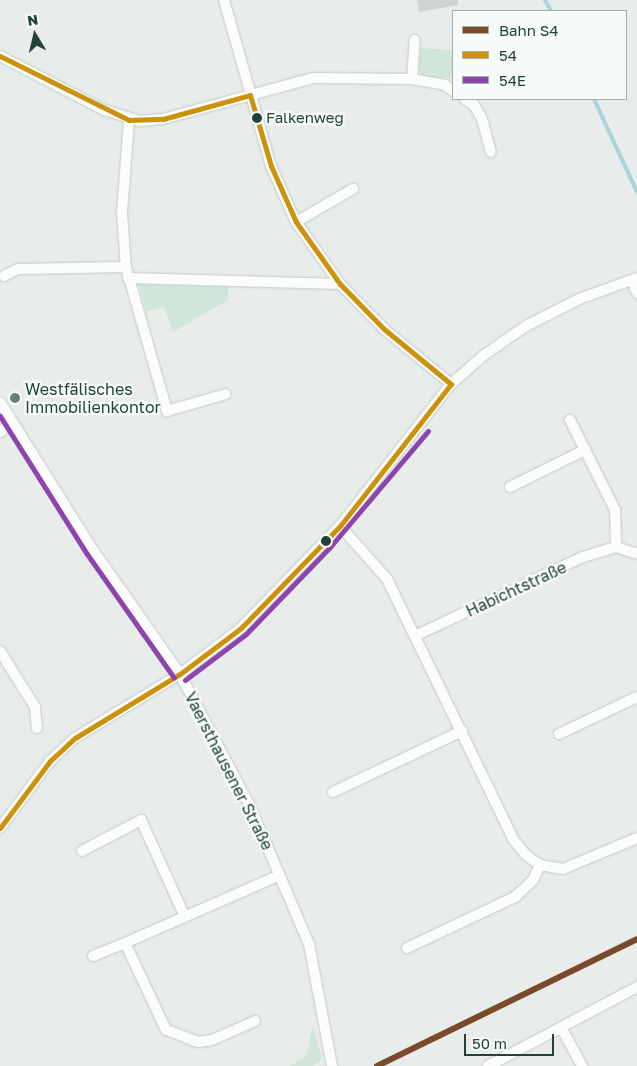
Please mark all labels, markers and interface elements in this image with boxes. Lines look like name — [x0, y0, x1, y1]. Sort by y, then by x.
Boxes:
north arrow — [10, 10, 60, 60]
text: N — [26, 10, 39, 29]
legend — [452, 10, 627, 100]
text: Bahn S4 — [499, 21, 558, 39]
text: 54 — [499, 46, 517, 64]
text: 54E — [499, 71, 526, 89]
place label: Falkenweg — [266, 109, 344, 127]
marker: Falkenweg — [252, 113, 262, 123]
place label: Westfälisches Immobilienkontor — [25, 379, 161, 417]
marker: Westfälisches Immobilienkontor — [9, 392, 21, 404]
unlabelled marker — [321, 536, 331, 546]
street label: Habichtstraße — [463, 557, 569, 621]
street label: Vaersthausener Straße — [181, 689, 277, 853]
scale bar — [467, 1024, 557, 1056]
text: 50 m — [472, 1034, 507, 1052]

